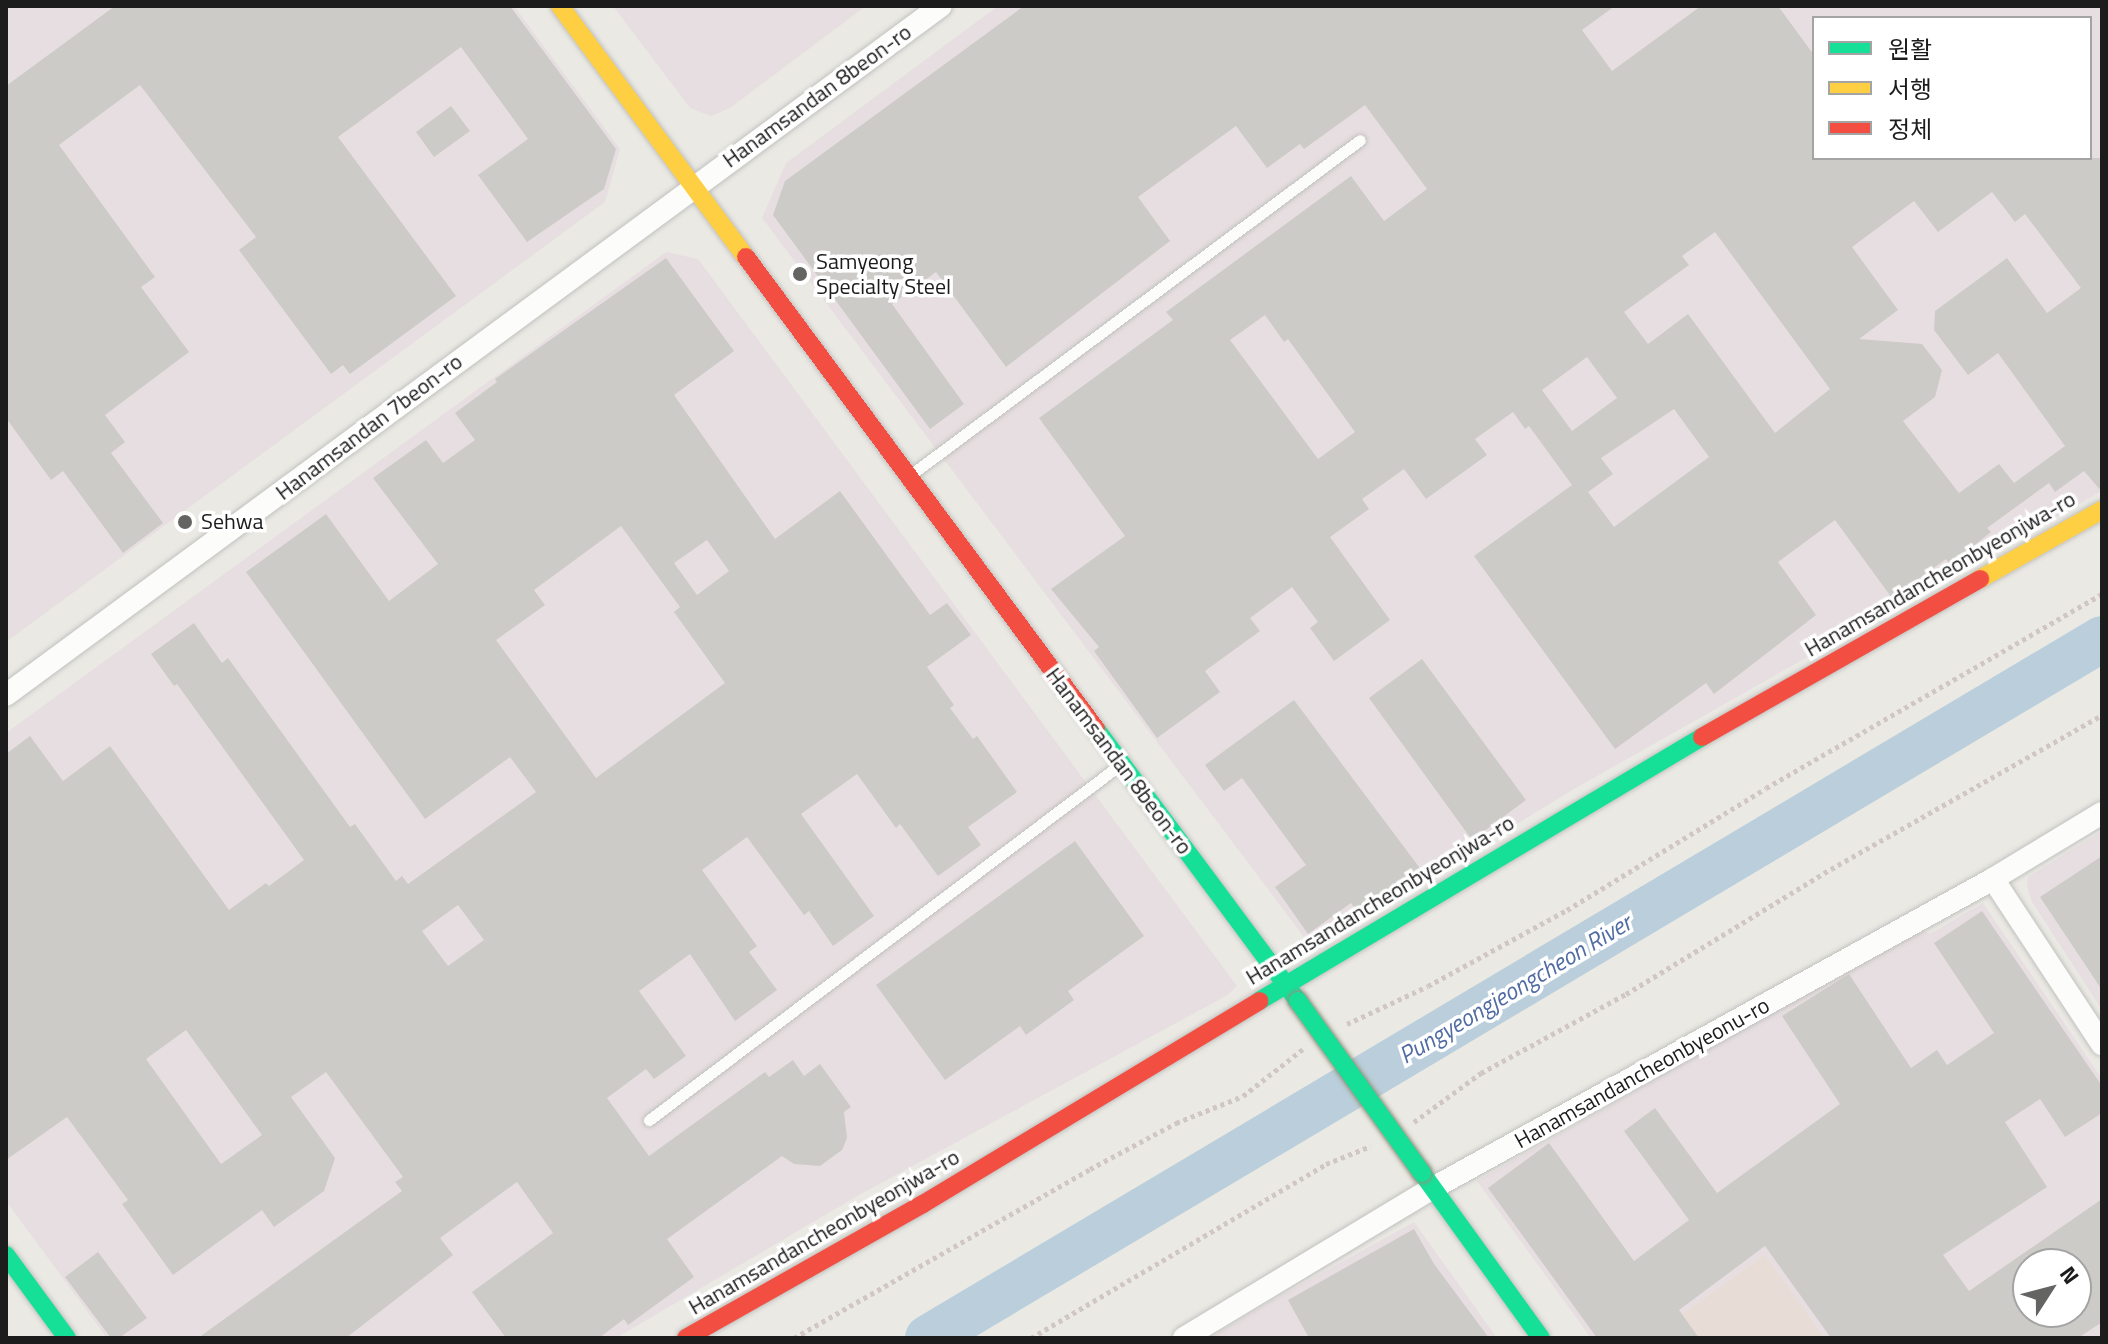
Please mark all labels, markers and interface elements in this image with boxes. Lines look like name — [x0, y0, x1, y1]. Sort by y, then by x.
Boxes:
legend — [1812, 16, 2092, 160]
street label: Hanamsandan 8beon-ro — [718, 19, 916, 173]
text: 원활 — [1888, 31, 1932, 67]
text: 서행 — [1888, 71, 1932, 107]
text: 정체 — [1888, 111, 1932, 147]
place label: Samyeong Specialty Steel — [816, 248, 951, 300]
marker: Samyeong Specialty Steel — [791, 265, 809, 283]
street label: Hanamsandan 7beon-ro — [271, 348, 467, 506]
street label: Hanamsandancheonbyeonjwa-ro — [1800, 486, 2080, 662]
place label: Sehwa — [201, 509, 263, 535]
marker: Sehwa — [176, 513, 194, 531]
street label: Hanamsandan 8beon-ro — [1040, 663, 1198, 859]
street label: Hanamsandancheonbyeonjwa-ro — [1241, 809, 1519, 991]
water label: Pungyeongjeongcheon River — [1394, 908, 1636, 1070]
street label: Hanamsandancheonbyeonu-ro — [1510, 992, 1774, 1154]
street label: Hanamsandancheonbyeonjwa-ro — [684, 1144, 964, 1320]
north arrow — [2012, 1248, 2092, 1328]
text: N — [2052, 1259, 2088, 1291]

